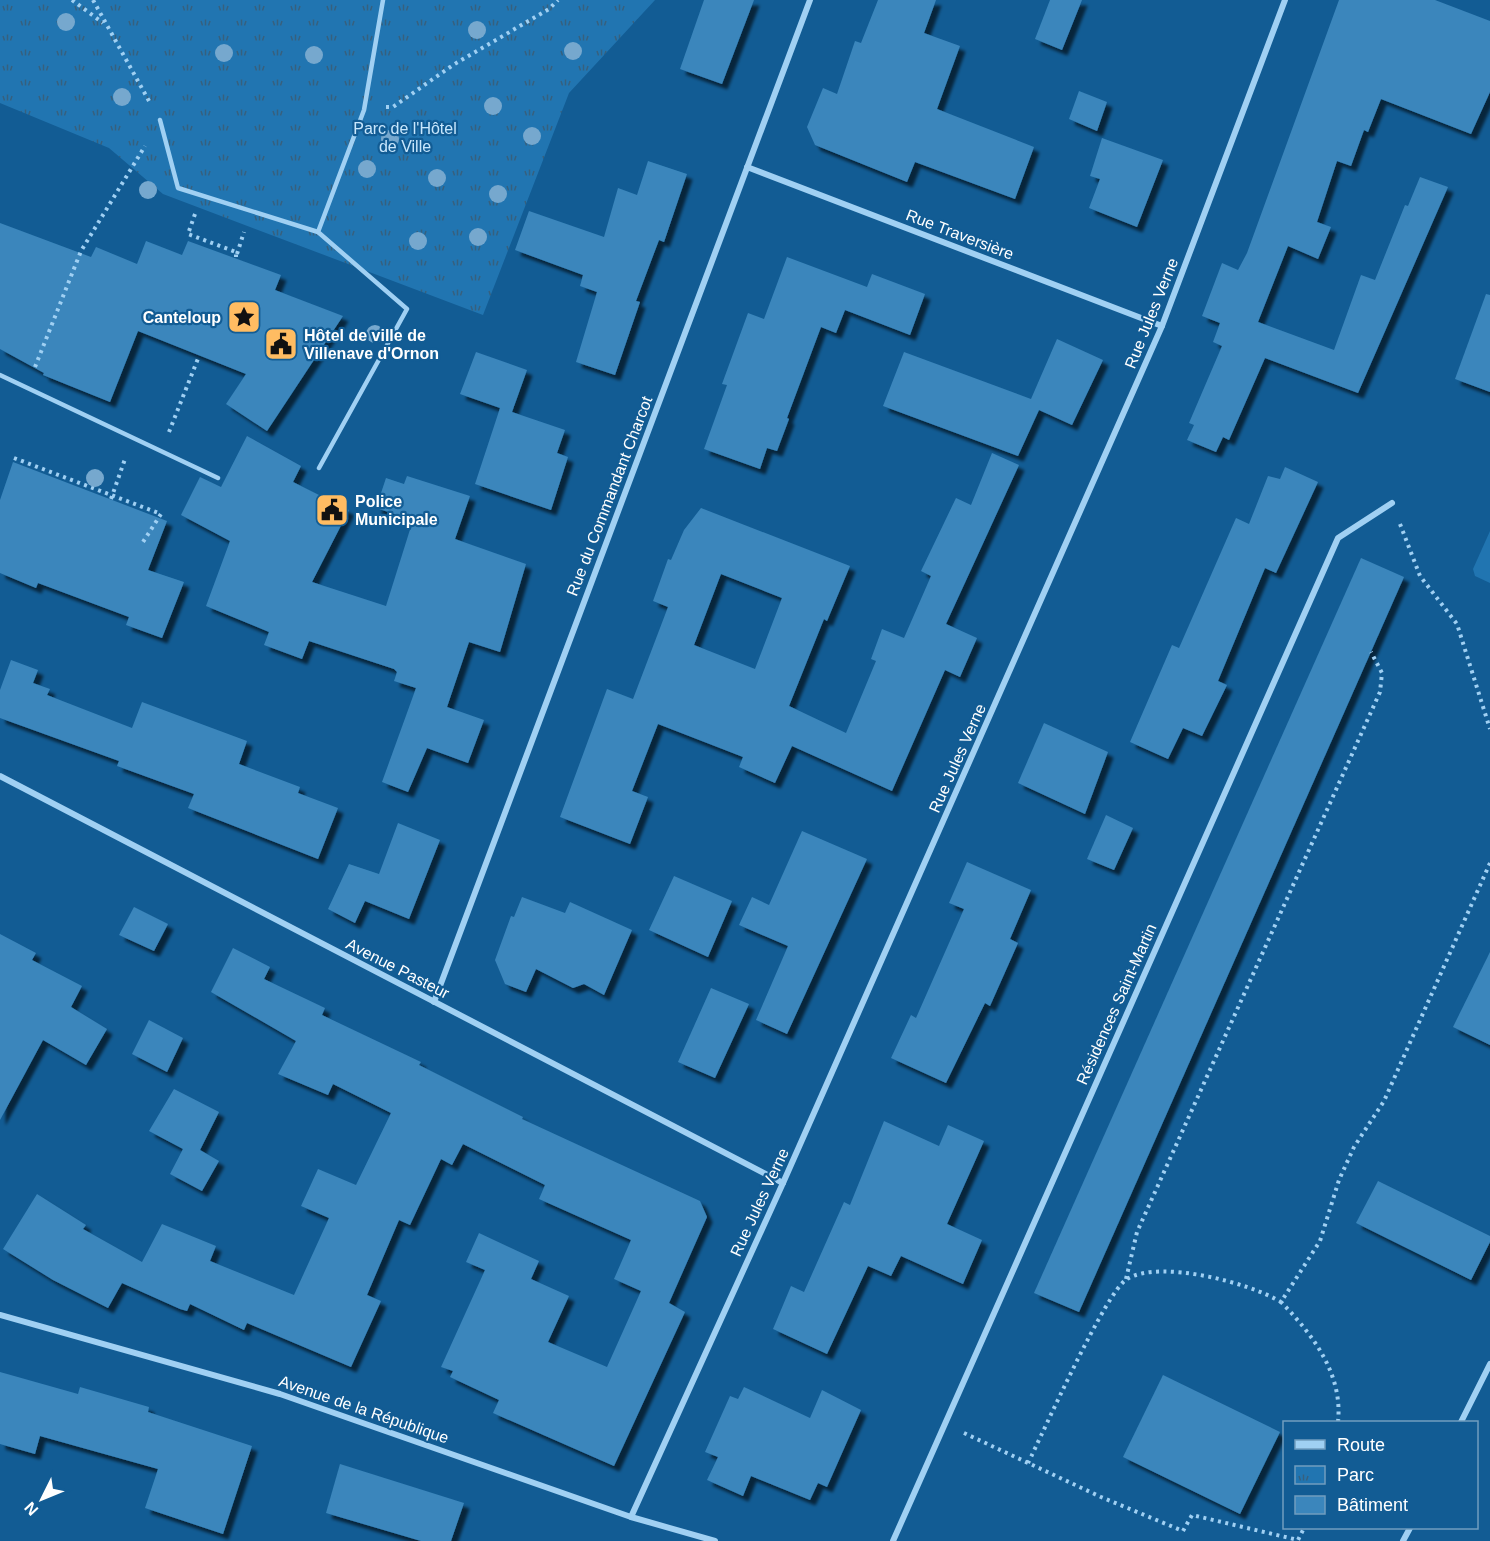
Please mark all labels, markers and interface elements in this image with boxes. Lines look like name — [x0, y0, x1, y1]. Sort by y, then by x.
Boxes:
park label: Parc de l'Hôtel de Ville — [353, 120, 457, 155]
street label: Rue Traversière — [904, 206, 1016, 263]
street label: Rue Jules Verne — [1122, 255, 1181, 371]
place icon: Canteloup — [226, 299, 262, 335]
place label: Canteloup — [143, 309, 221, 326]
public building icon: Hôtel de ville de Villenave d'Ornon — [263, 326, 299, 362]
place label: Hôtel de ville de Villenave d'Ornon — [304, 327, 439, 362]
street label: Rue du Commandant Charcot — [563, 393, 656, 598]
public building icon: Police Municipale — [314, 492, 350, 528]
place label: Police Municipale — [355, 493, 438, 528]
street label: Rue Jules Verne — [926, 701, 989, 815]
street label: Résidences Saint-Martin — [1073, 921, 1160, 1087]
street label: Avenue Pasteur — [343, 935, 453, 1002]
street label: Rue Jules Verne — [727, 1145, 792, 1259]
street label: Avenue de la République — [277, 1372, 451, 1447]
legend — [1283, 1421, 1478, 1529]
text: Route — [1337, 1435, 1385, 1455]
text: Parc — [1337, 1465, 1374, 1485]
north arrow — [12, 1469, 72, 1529]
text: Bâtiment — [1337, 1495, 1408, 1515]
text: N — [21, 1499, 42, 1519]

